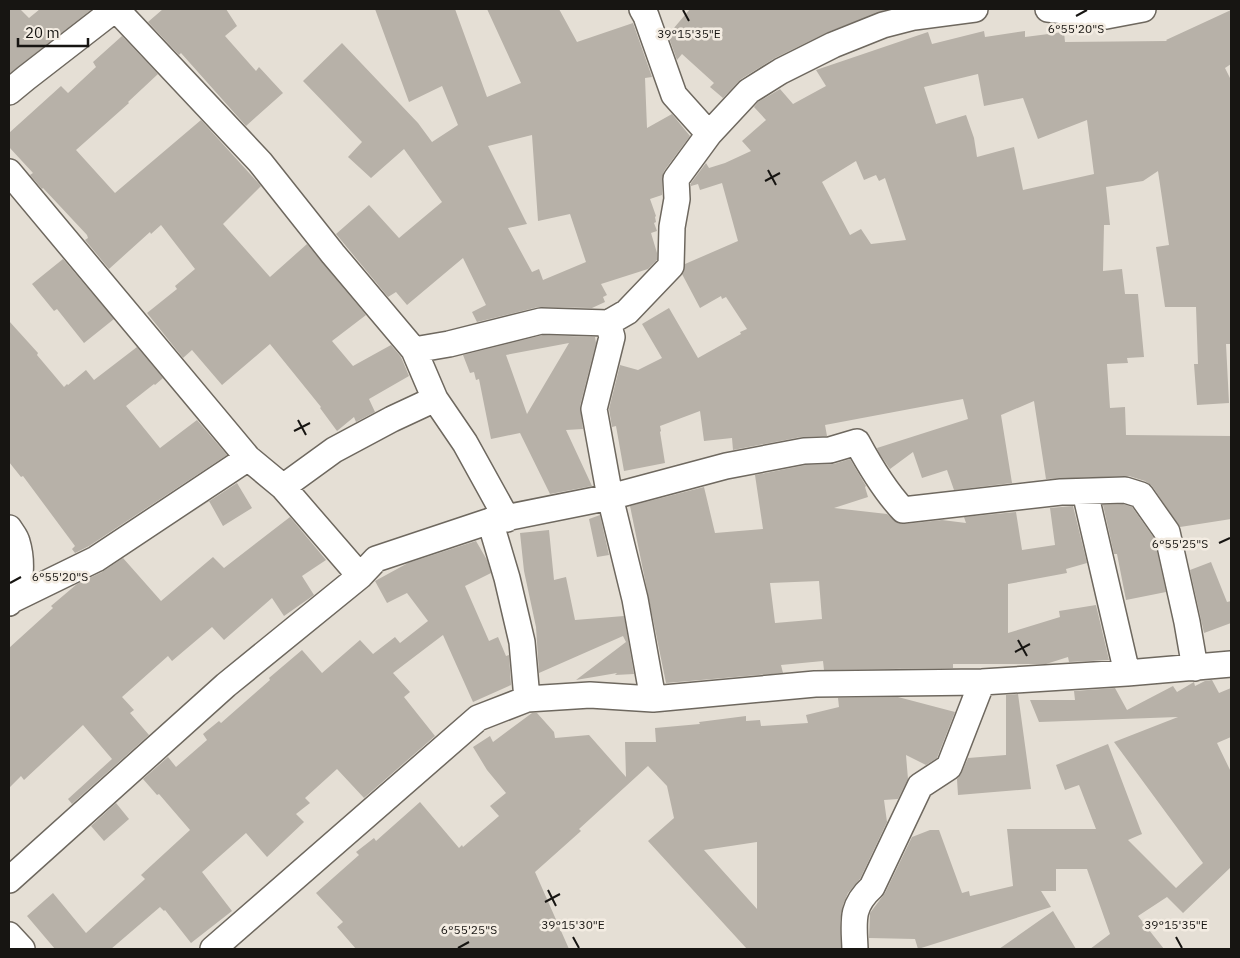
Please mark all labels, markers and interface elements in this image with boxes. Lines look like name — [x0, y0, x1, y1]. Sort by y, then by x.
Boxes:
scale bar — [18, 15, 88, 47]
text: 6°55'20"S — [1048, 21, 1104, 36]
text: 20 m — [25, 23, 60, 42]
text: 39°15'35"E — [657, 26, 721, 41]
text: 6°55'25"S — [1152, 536, 1208, 551]
text: 6°55'20"S — [32, 569, 88, 584]
text: 39°15'30"E — [541, 917, 605, 932]
text: 39°15'35"E — [1144, 917, 1208, 932]
text: 6°55'25"S — [441, 922, 497, 937]

